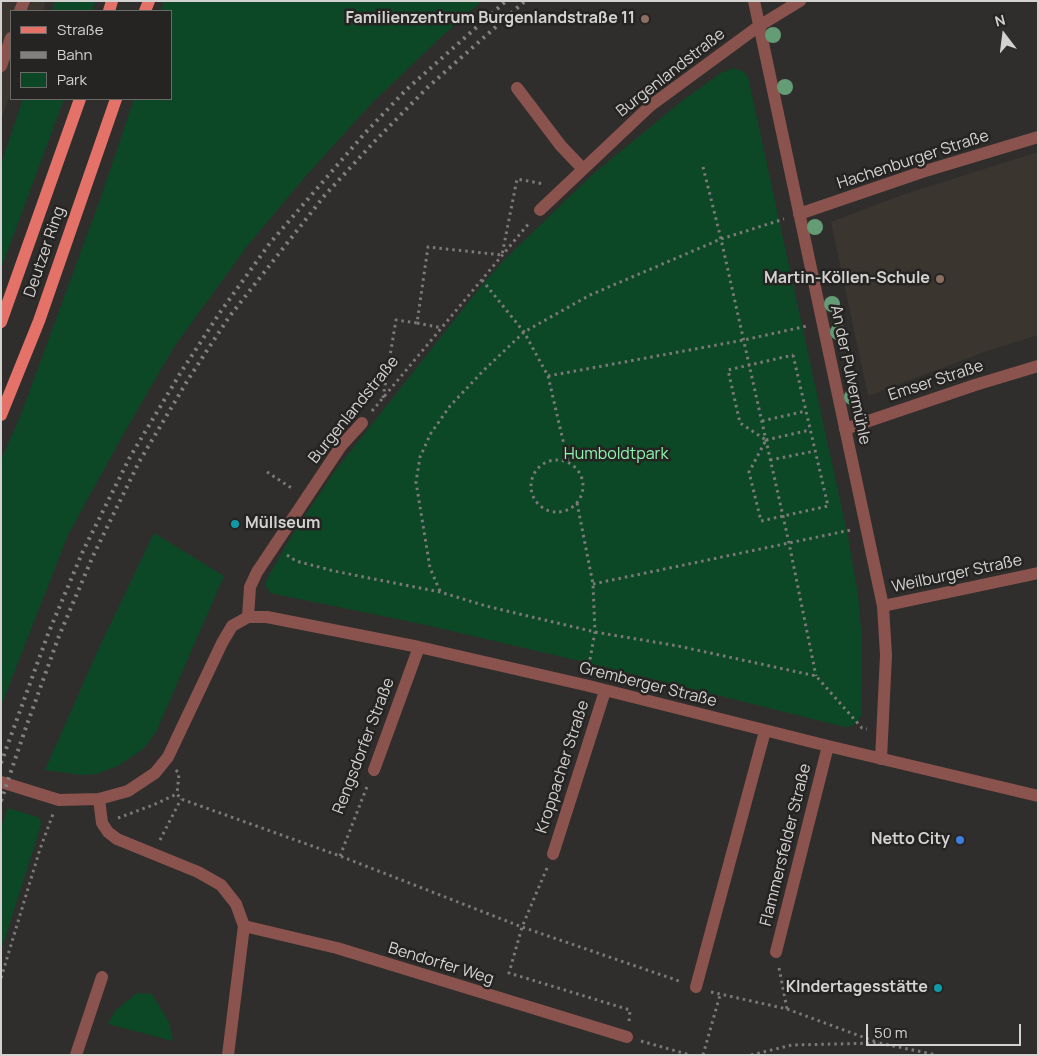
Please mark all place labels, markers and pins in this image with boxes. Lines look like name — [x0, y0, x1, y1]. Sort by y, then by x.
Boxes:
place label: Familienzentrum Burgenlandstraße 11 — [345, 9, 635, 29]
marker: Familienzentrum Burgenlandstraße 11 — [639, 13, 651, 25]
place label: Martin-Köllen-Schule — [764, 269, 930, 289]
marker: Martin-Köllen-Schule — [934, 273, 946, 285]
place label: Müllseum — [245, 514, 320, 534]
marker: Müllseum — [229, 518, 241, 530]
place label: Netto City — [871, 830, 950, 850]
marker: Netto City — [954, 834, 966, 846]
place label: KIndertagesstätte — [786, 978, 928, 998]
marker: KIndertagesstätte — [932, 982, 944, 994]

